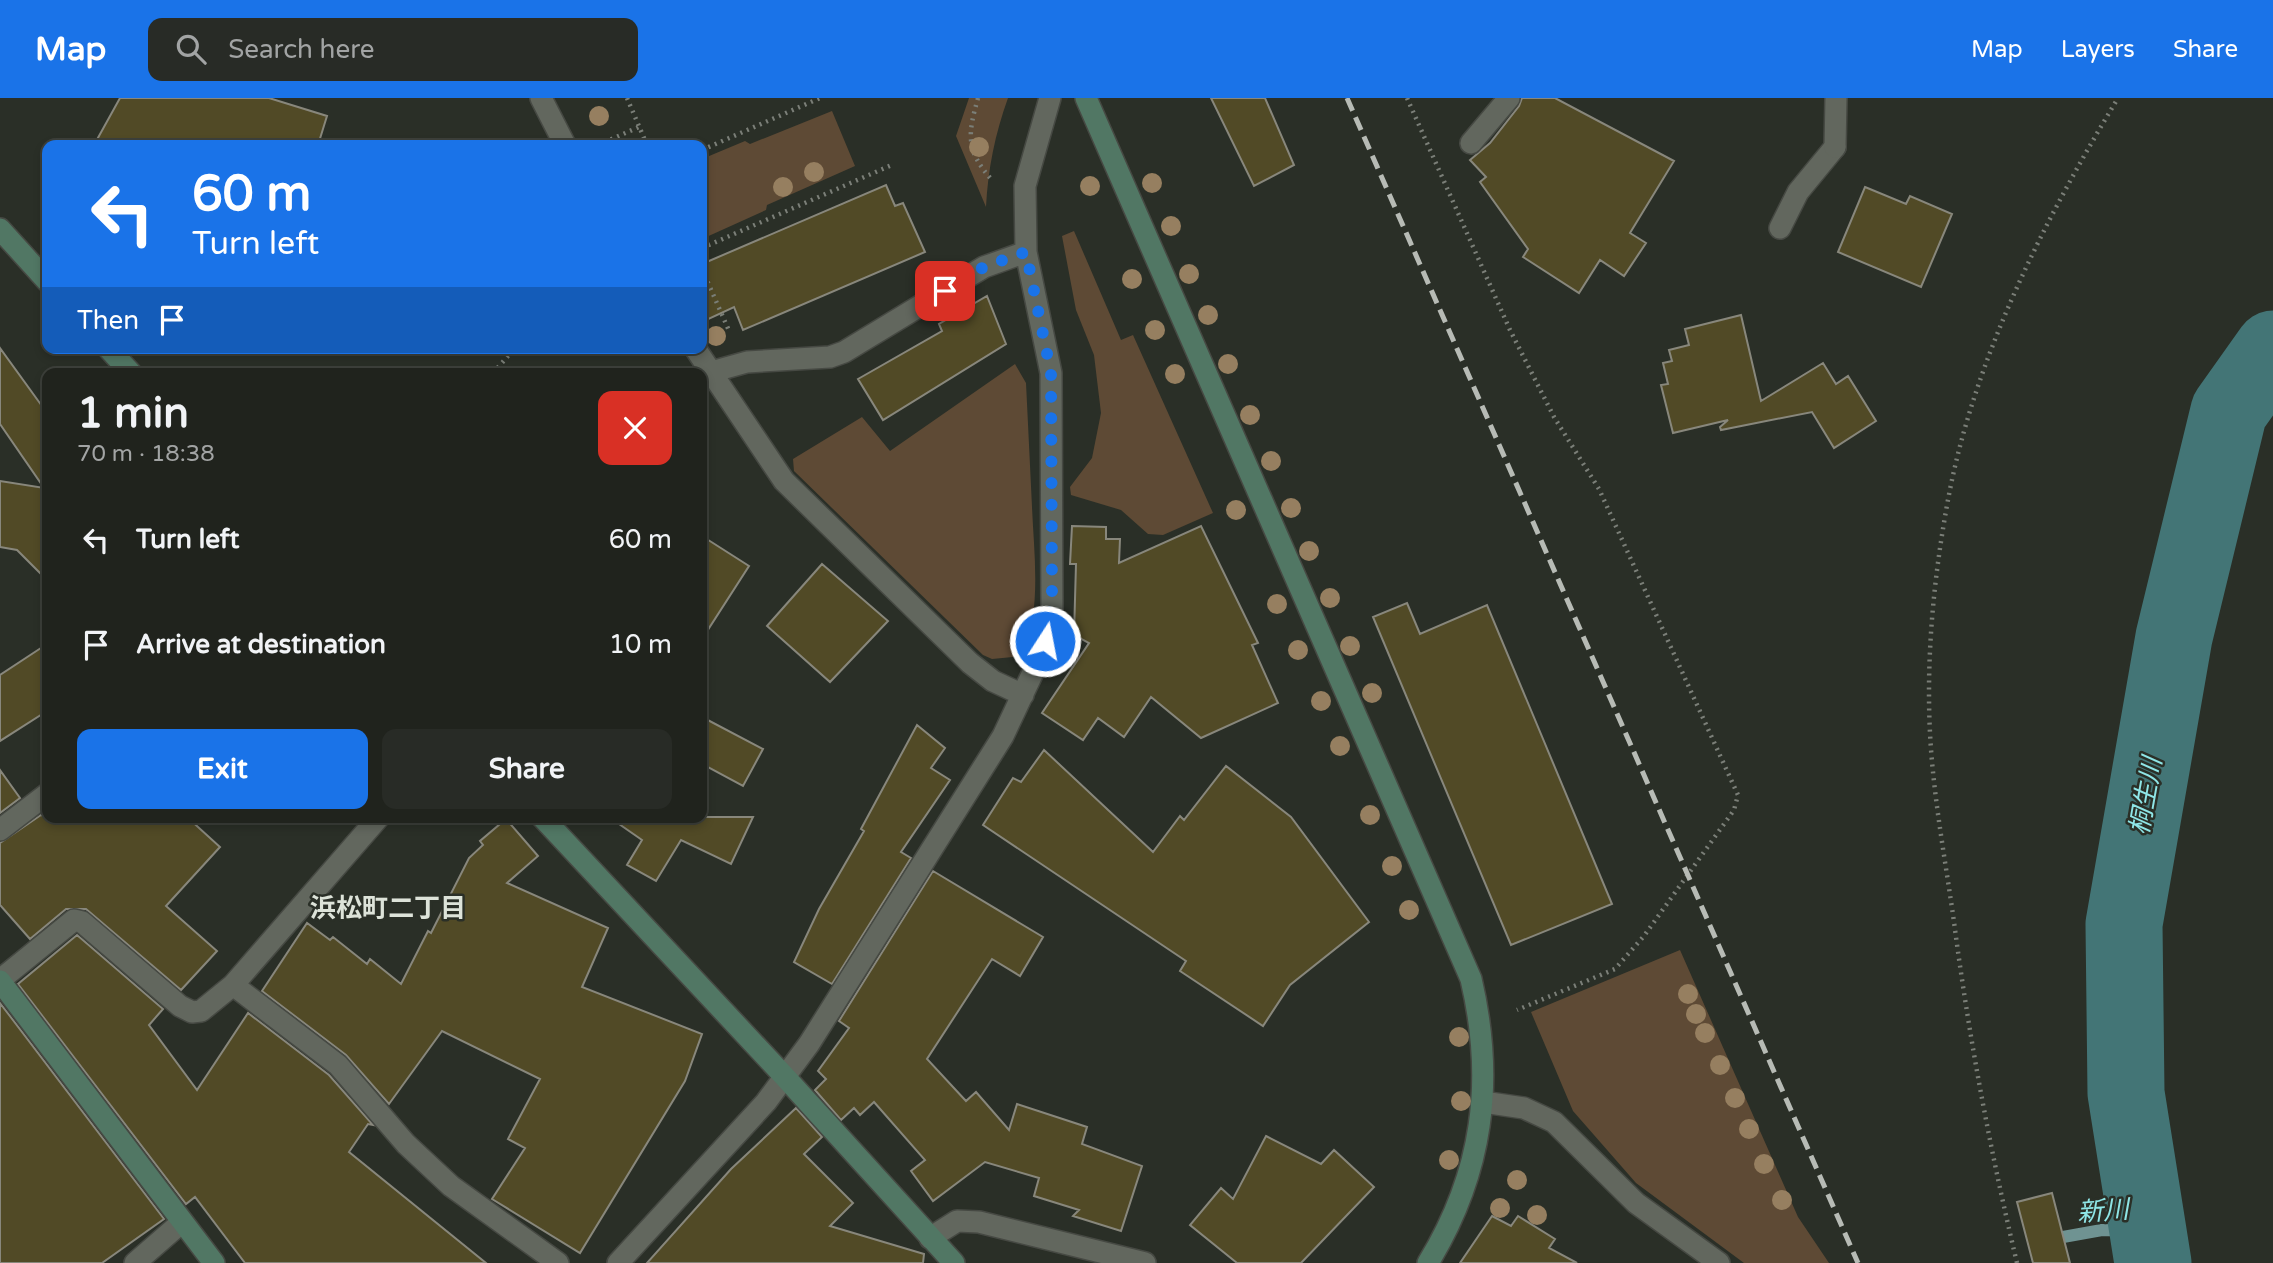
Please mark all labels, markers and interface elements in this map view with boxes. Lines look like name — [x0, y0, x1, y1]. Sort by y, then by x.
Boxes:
search box — [148, 18, 638, 81]
text: Map — [35, 30, 106, 69]
icon: search — [172, 30, 210, 68]
text: Search here — [228, 34, 374, 65]
text: Map — [1971, 35, 2023, 64]
text: Layers — [2061, 35, 2135, 64]
text: Share — [2173, 35, 2238, 64]
text: 60 m — [192, 165, 311, 224]
icon: left — [77, 168, 168, 259]
text: Turn left — [192, 225, 319, 263]
pin — [915, 261, 975, 321]
icon: arrive — [926, 272, 964, 310]
icon: arrive — [153, 301, 191, 339]
text: Then — [77, 305, 139, 336]
text: 1 min — [77, 388, 189, 439]
button: close — [598, 391, 672, 465]
text: 70 m · 18:38 — [77, 440, 215, 468]
icon: left — [77, 521, 115, 559]
text: Turn left — [136, 524, 239, 555]
text: 60 m — [609, 524, 672, 555]
position arrow — [1008, 604, 1082, 678]
icon: arrive — [77, 626, 115, 664]
text: Arrive at destination — [136, 629, 386, 660]
text: 10 m — [609, 629, 672, 660]
button: Exit — [77, 729, 368, 809]
button: Share — [382, 729, 672, 809]
water label: 桐生川 — [2124, 752, 2169, 837]
district label: 浜松町二丁目 — [310, 893, 466, 924]
water label: 新川 — [2076, 1194, 2133, 1228]

